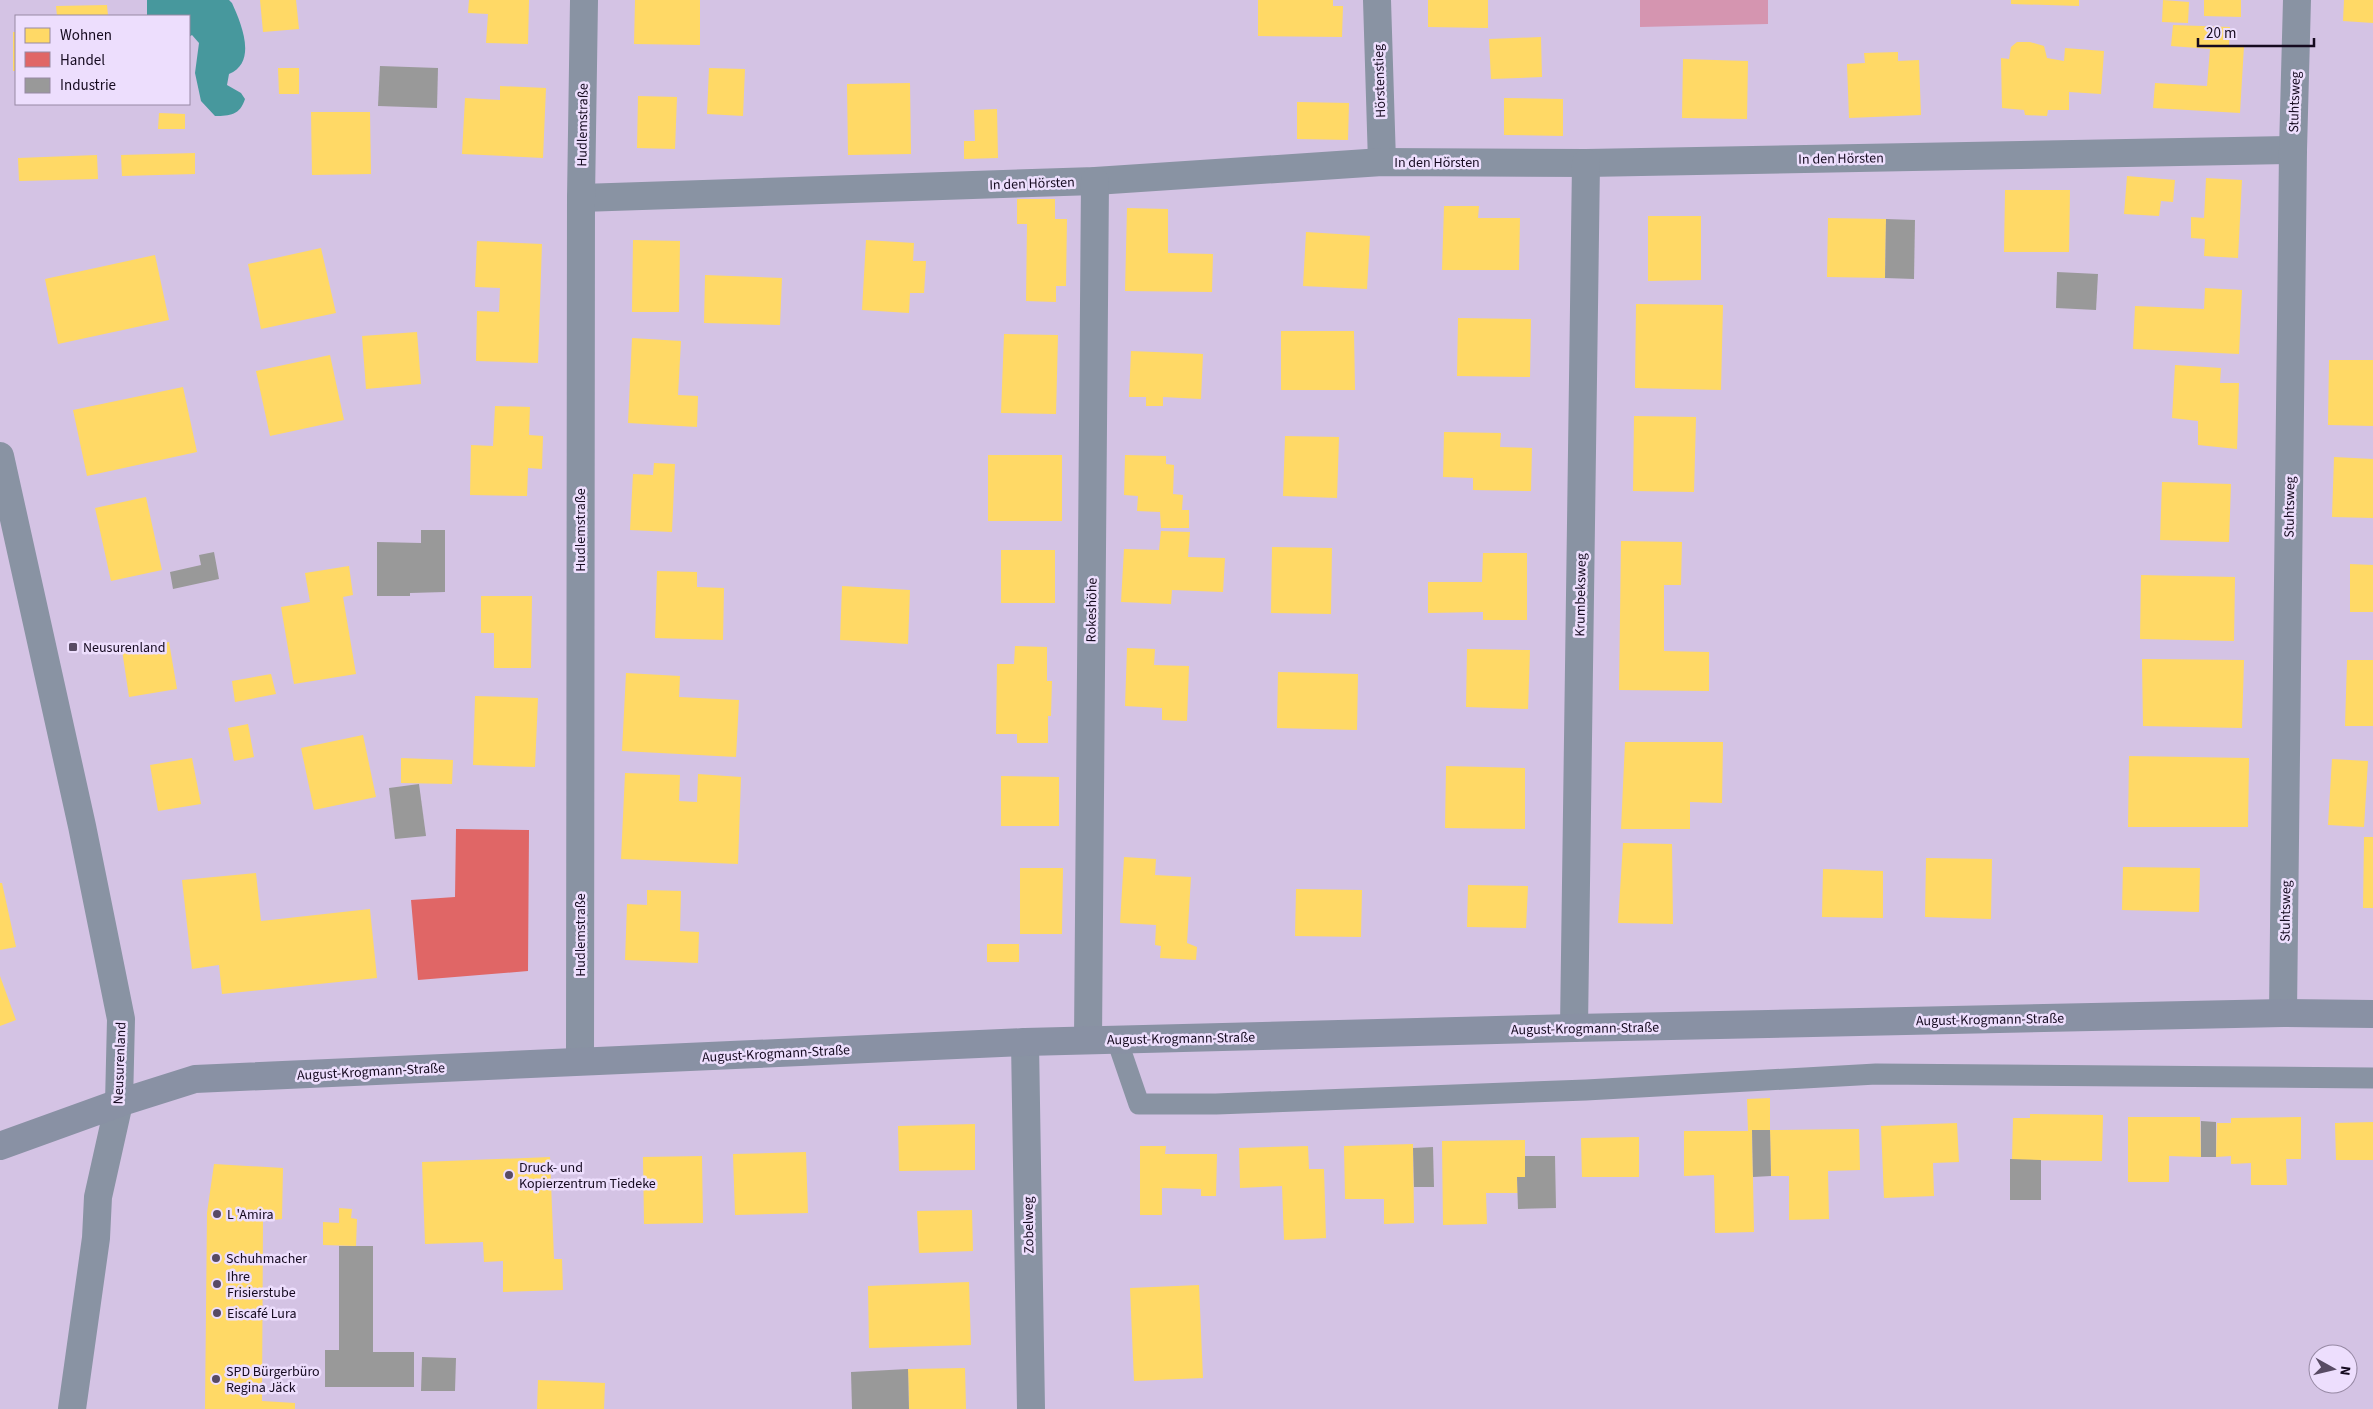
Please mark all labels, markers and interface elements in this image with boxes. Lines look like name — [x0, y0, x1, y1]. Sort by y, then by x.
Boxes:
legend — [15, 15, 190, 105]
scale bar — [2198, 15, 2314, 47]
text: 20 m — [2206, 23, 2236, 44]
text: Wohnen — [60, 25, 112, 46]
street label: Hörstenstieg — [1369, 44, 1391, 118]
text: Handel — [60, 50, 105, 71]
street label: Stuhtsweg — [2284, 71, 2306, 133]
text: Industrie — [60, 75, 116, 96]
street label: Hudlemstraße — [572, 83, 594, 167]
street label: In den Hörsten — [1798, 148, 1884, 170]
street label: In den Hörsten — [1394, 153, 1480, 173]
street label: In den Hörsten — [989, 173, 1075, 195]
street label: Stuhtsweg — [2279, 476, 2301, 538]
street label: Hudlemstraße — [571, 488, 591, 572]
street label: Krumbeksweg — [1570, 553, 1592, 637]
street label: Rokeshöhe — [1081, 577, 1103, 643]
place label: Neusurenland — [83, 638, 165, 658]
marker: Neusurenland — [67, 641, 79, 653]
street label: Stuhtsweg — [2275, 880, 2297, 942]
street label: Hudlemstraße — [571, 893, 591, 977]
street label: August-Krogmann-Straße — [1916, 1009, 2064, 1031]
street label: August-Krogmann-Straße — [1511, 1018, 1659, 1040]
street label: Neusurenland — [109, 1021, 131, 1105]
street label: August-Krogmann-Straße — [1107, 1028, 1255, 1050]
street label: August-Krogmann-Straße — [702, 1040, 851, 1068]
street label: August-Krogmann-Straße — [297, 1058, 446, 1086]
place label: Druck- und Kopierzentrum Tiedeke — [519, 1158, 656, 1194]
marker: Druck- und Kopierzentrum Tiedeke — [503, 1169, 515, 1181]
street label: Zobelweg — [1019, 1196, 1039, 1254]
place label: L 'Amira — [227, 1205, 274, 1225]
marker: L 'Amira — [211, 1208, 223, 1220]
place label: Schuhmacher — [226, 1249, 307, 1269]
marker: Schuhmacher — [210, 1252, 222, 1264]
place label: Ihre Frisierstube — [227, 1267, 296, 1303]
marker: Ihre Frisierstube — [211, 1278, 223, 1290]
place label: Eiscafé Lura — [227, 1304, 297, 1324]
marker: Eiscafé Lura — [211, 1307, 223, 1319]
north arrow — [2308, 1344, 2358, 1394]
place label: SPD Bürgerbüro Regina Jäck — [226, 1362, 320, 1398]
text: N — [2334, 1365, 2355, 1377]
marker: SPD Bürgerbüro Regina Jäck — [210, 1373, 222, 1385]

